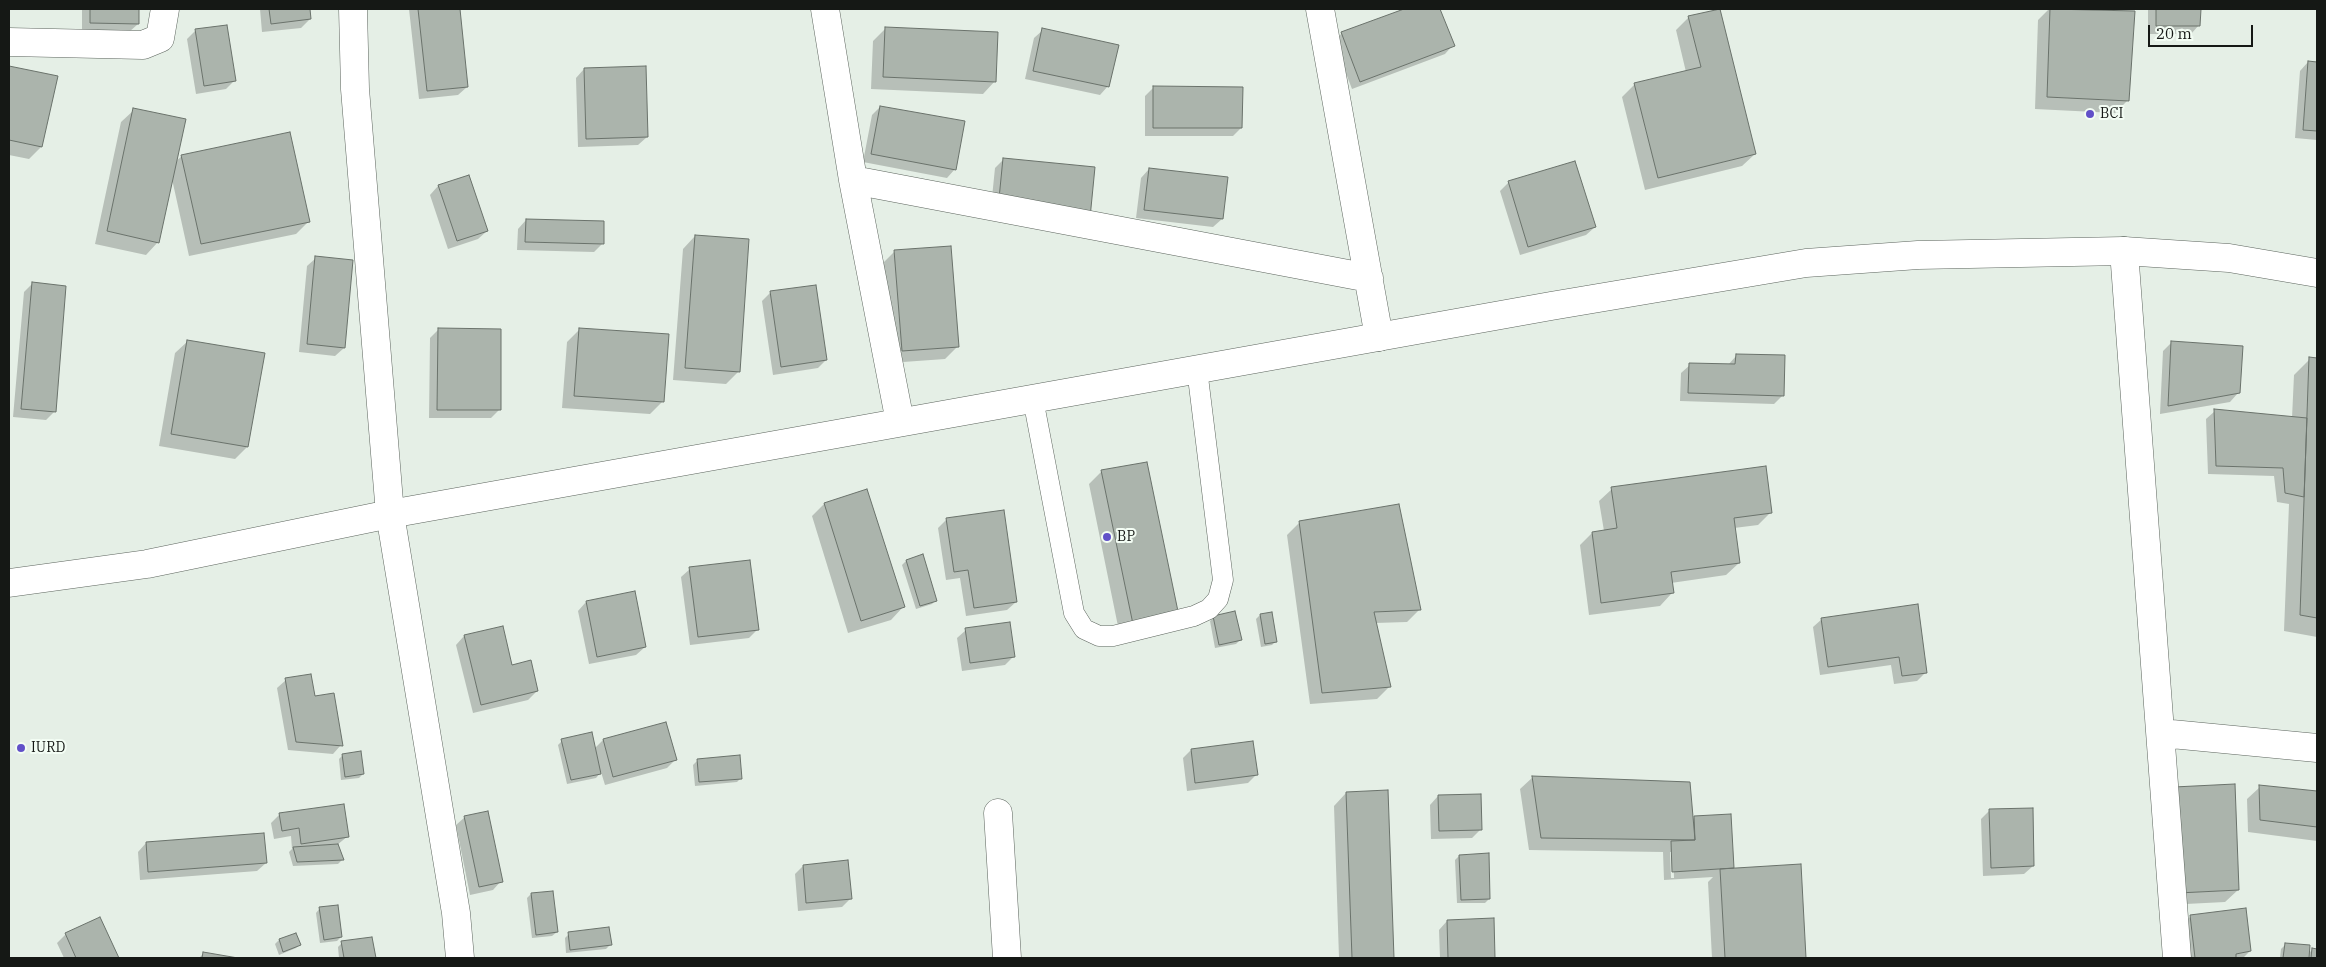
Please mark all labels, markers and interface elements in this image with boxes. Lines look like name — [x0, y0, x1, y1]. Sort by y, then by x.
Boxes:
scale bar — [2151, 15, 2256, 47]
text: 20 m — [2156, 24, 2192, 43]
place label: BCI — [2100, 106, 2123, 122]
marker: BCI — [2084, 108, 2096, 120]
place label: BP — [1117, 529, 1135, 545]
marker: BP — [1101, 531, 1113, 543]
place label: IURD — [31, 740, 65, 756]
marker: IURD — [15, 742, 27, 754]

